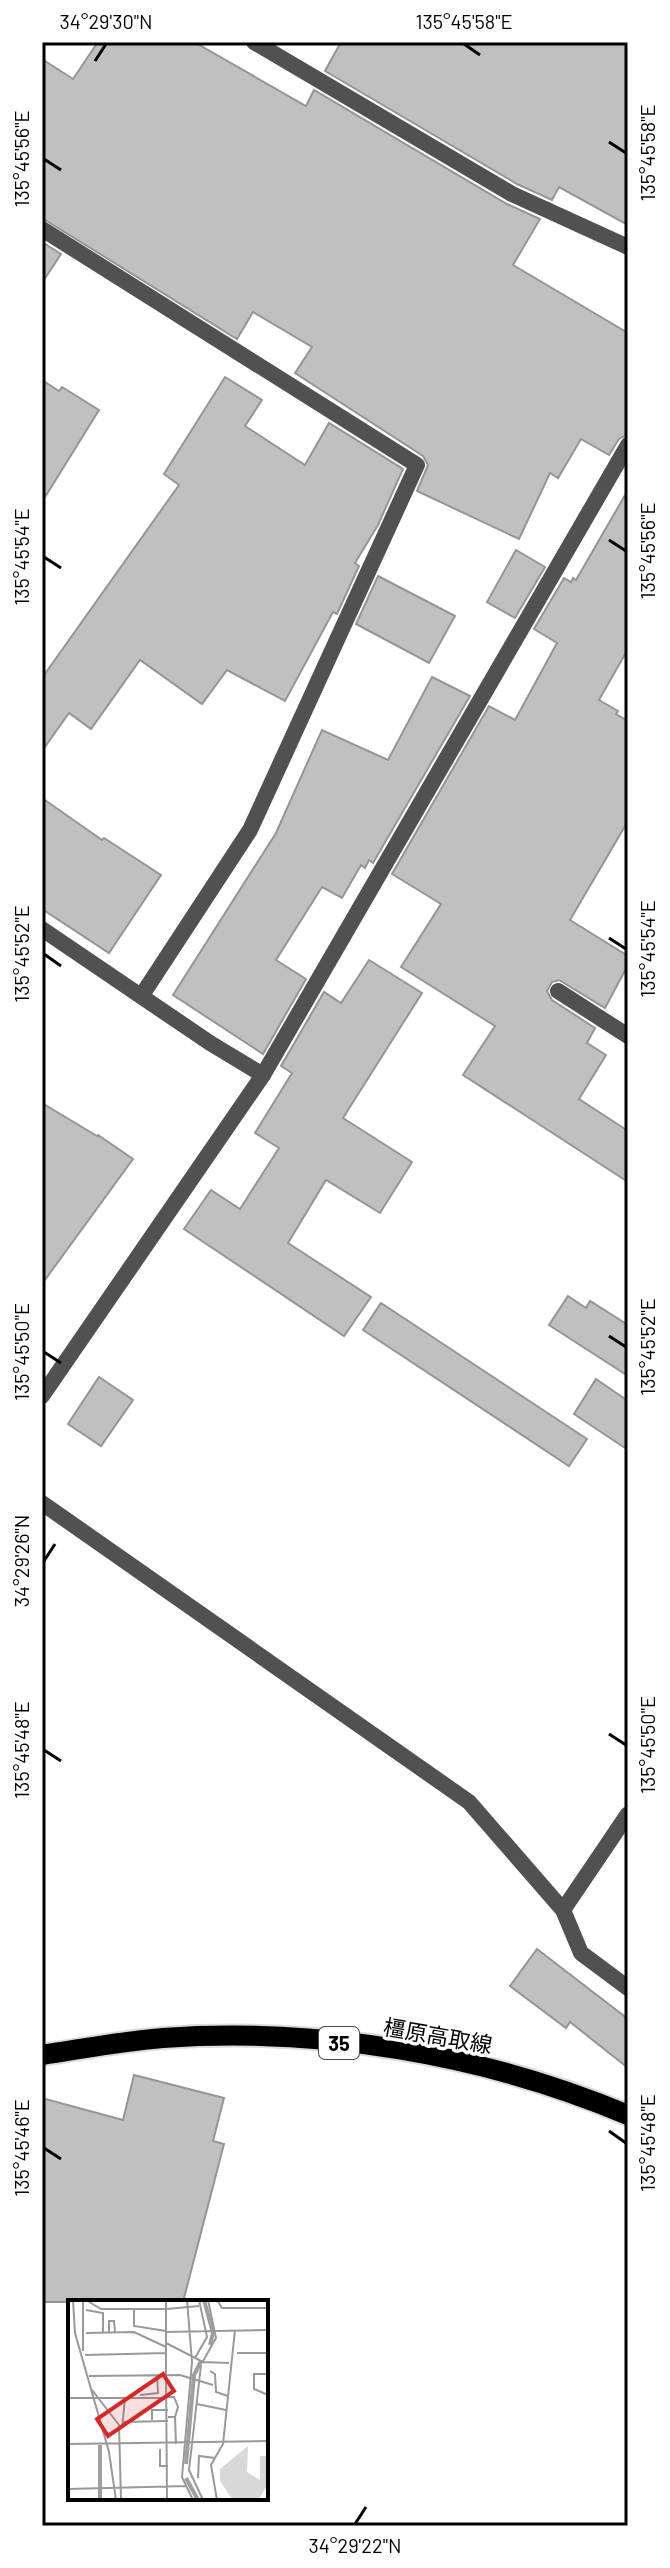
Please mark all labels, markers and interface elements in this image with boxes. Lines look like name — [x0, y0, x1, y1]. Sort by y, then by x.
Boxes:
text: 34°29'30"N — [59, 9, 153, 33]
text: 135°45'58"E — [415, 9, 513, 33]
text: 135°45'58"E — [635, 104, 659, 202]
text: 135°45'56"E — [9, 110, 33, 208]
text: 135°45'56"E — [635, 502, 659, 600]
text: 135°45'54"E — [9, 508, 33, 606]
text: 135°45'54"E — [635, 900, 659, 998]
text: 135°45'52"E — [9, 905, 33, 1003]
text: 135°45'52"E — [635, 1298, 659, 1396]
text: 135°45'50"E — [9, 1303, 33, 1401]
text: 34°29'26"N — [9, 1515, 33, 1607]
text: 135°45'50"E — [635, 1696, 659, 1794]
text: 135°45'48"E — [9, 1701, 33, 1799]
street label: 橿原高取線 — [382, 2013, 494, 2057]
road number: 35 — [319, 2027, 359, 2059]
text: 135°45'48"E — [635, 2094, 659, 2192]
text: 135°45'46"E — [9, 2099, 33, 2197]
inset map — [68, 2300, 268, 2500]
text: 34°29'22"N — [309, 2533, 401, 2557]

